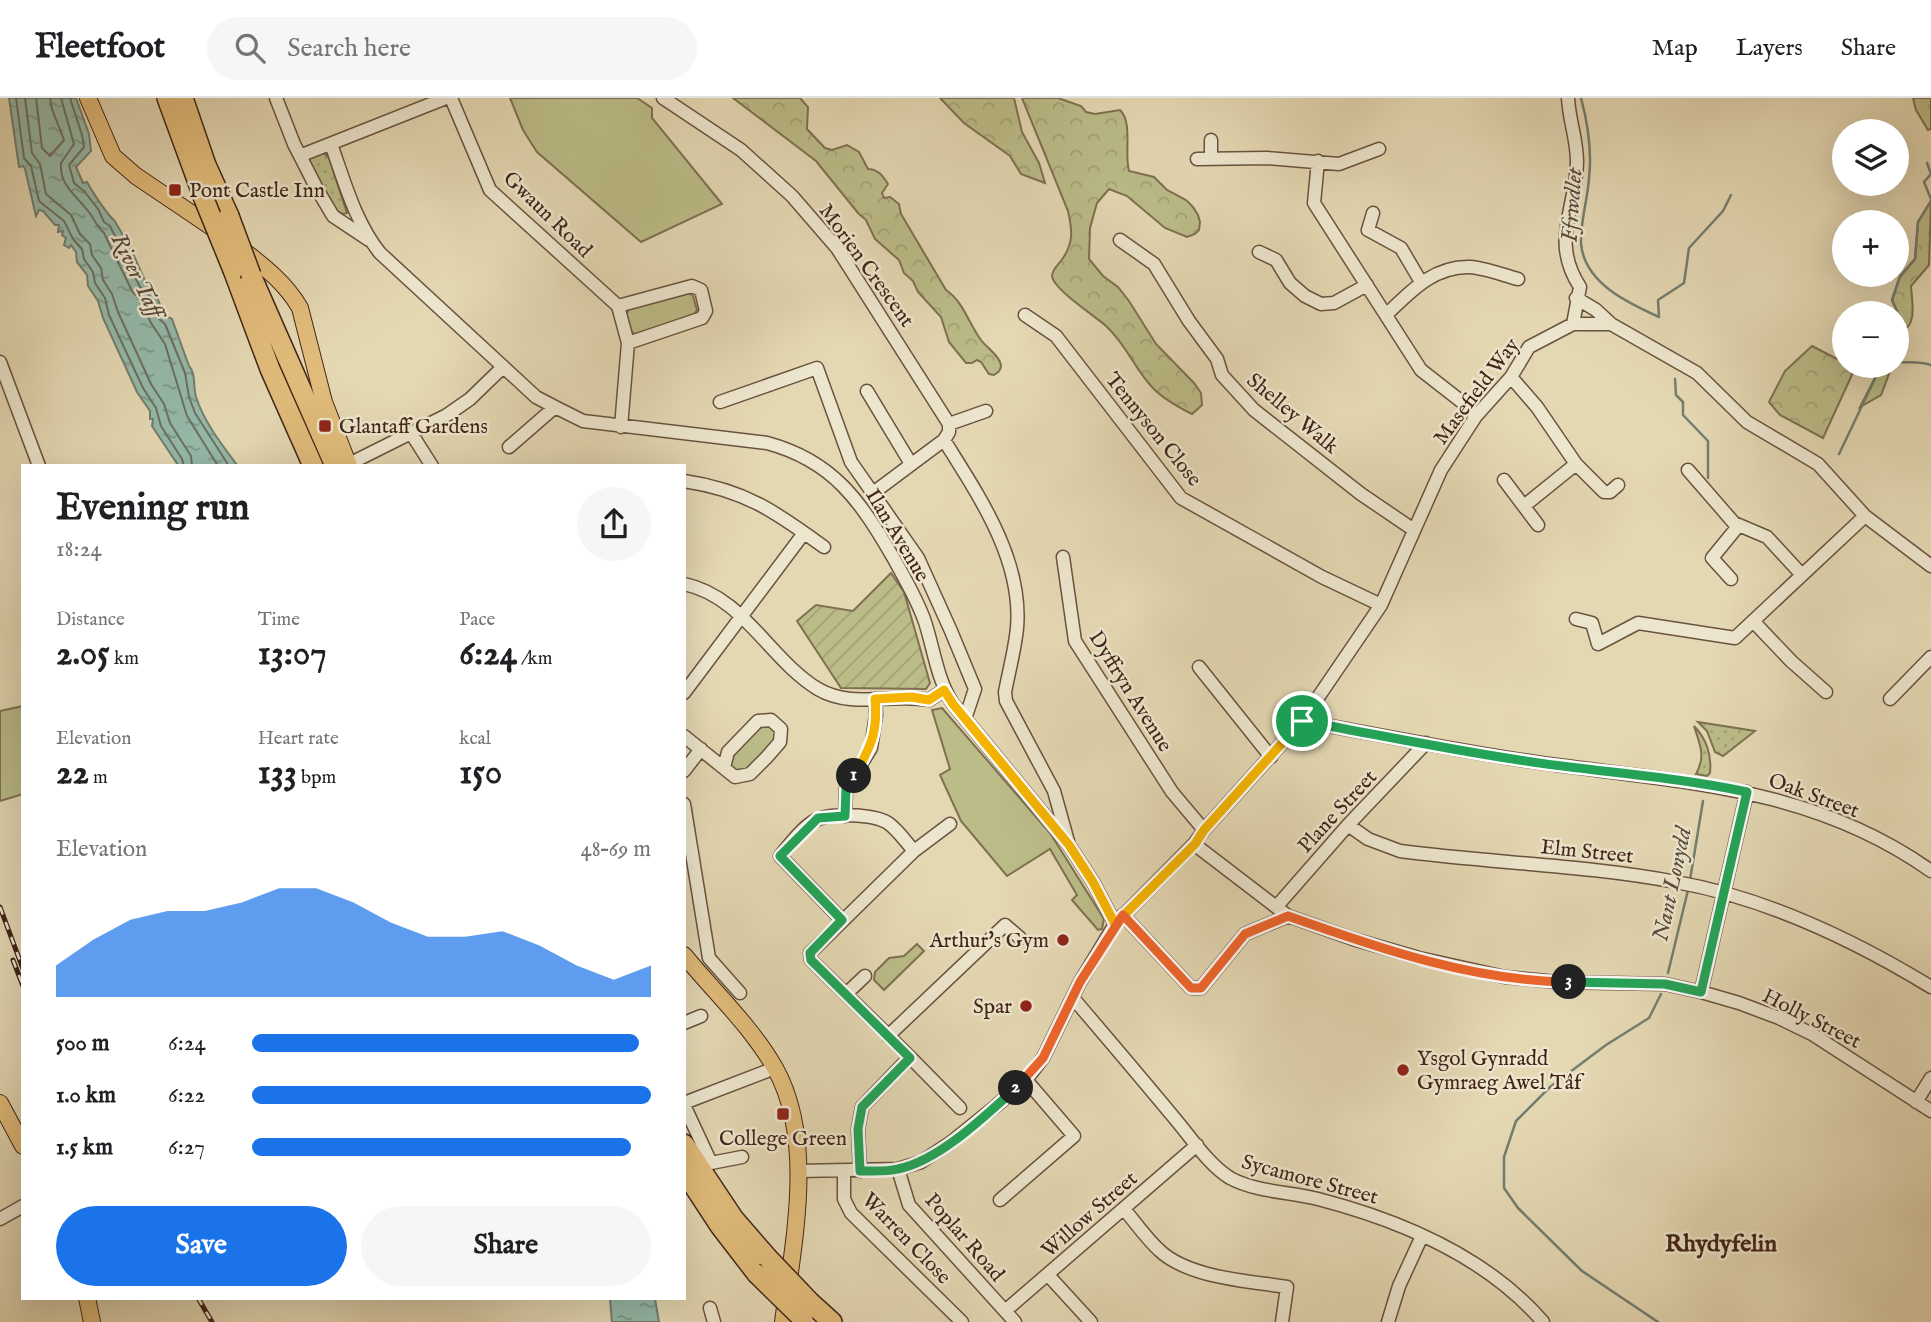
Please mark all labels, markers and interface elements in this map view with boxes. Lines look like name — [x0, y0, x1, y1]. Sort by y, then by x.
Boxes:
search box — [207, 17, 697, 80]
text: Fleetfoot — [35, 27, 165, 69]
icon: search — [231, 29, 269, 67]
text: Search here — [287, 32, 411, 65]
text: Map — [1652, 33, 1698, 64]
text: Layers — [1736, 33, 1803, 64]
text: Share — [1841, 33, 1896, 64]
map controls — [1832, 119, 1909, 378]
button: layers — [1832, 119, 1909, 196]
water label: Ffrwdlet — [1555, 165, 1590, 243]
street label: Gwaun Road — [497, 166, 598, 265]
place label: Pont Castle Inn — [189, 178, 325, 205]
marker: Pont Castle Inn — [167, 182, 183, 198]
street label: Morien Crescent — [812, 199, 920, 333]
button: + — [1832, 210, 1909, 287]
water label: River Taff — [104, 229, 172, 327]
button: − — [1832, 301, 1909, 378]
street label: Masefield Way — [1428, 333, 1527, 451]
street label: Tennyson Close — [1099, 367, 1207, 493]
street label: Shelley Walk — [1240, 368, 1344, 461]
place label: Glantaff Gardens — [339, 414, 488, 441]
marker: Glantaff Gardens — [317, 418, 333, 434]
street label: Ilan Avenue — [858, 484, 935, 588]
text: Evening run — [56, 485, 250, 533]
button: share — [577, 487, 651, 561]
text: 18:24 — [56, 535, 102, 564]
text: Distance — [56, 608, 125, 632]
text: Time — [258, 608, 300, 632]
text: Pace — [459, 608, 495, 632]
street label: Dyffryn Avenue — [1082, 626, 1178, 758]
text: 2.05 — [56, 632, 110, 677]
text: 13:07 — [258, 632, 327, 677]
text: 6:24 — [459, 632, 517, 677]
text: km — [110, 647, 139, 671]
text: /km — [517, 647, 552, 671]
pin — [1272, 691, 1332, 751]
icon: arrive — [1283, 702, 1321, 740]
text: Elevation — [56, 727, 131, 751]
text: Heart rate — [258, 727, 339, 751]
text: kcal — [459, 727, 491, 751]
text: 22 — [56, 751, 89, 796]
text: 133 — [258, 751, 297, 796]
text: 150 — [459, 751, 502, 796]
pin: 1 — [836, 758, 872, 794]
text: 1 — [850, 763, 857, 787]
street label: Plane Street — [1293, 765, 1384, 859]
text: m — [89, 766, 108, 790]
text: bpm — [297, 766, 336, 790]
street label: Oak Street — [1764, 768, 1862, 825]
water label: Nant Lonydd — [1646, 822, 1699, 944]
street label: Elm Street — [1539, 834, 1635, 871]
text: Elevation — [56, 835, 147, 864]
text: 48–69 m — [580, 835, 651, 864]
place label: Arthur's Gym — [928, 928, 1049, 955]
marker: Arthur's Gym — [1055, 932, 1071, 948]
pin: 3 — [1552, 964, 1586, 1000]
text: 3 — [1565, 969, 1572, 993]
street label: Holly Street — [1757, 983, 1865, 1056]
place label: Spar — [973, 994, 1012, 1021]
marker: Spar — [1018, 998, 1034, 1014]
text: 500 m — [56, 1029, 110, 1058]
text: 6:24 — [168, 1029, 206, 1058]
place label: Ysgol Gynradd Gymraeg Awel Tâf — [1417, 1046, 1585, 1097]
marker: Ysgol Gynradd Gymraeg Awel Tâf — [1395, 1062, 1411, 1078]
pin: 2 — [998, 1070, 1034, 1105]
text: 2 — [1011, 1075, 1020, 1099]
text: 1.0 km — [56, 1081, 116, 1110]
text: 6:22 — [168, 1081, 205, 1110]
marker: College Green — [775, 1106, 791, 1122]
place label: College Green — [719, 1126, 847, 1153]
text: 1.5 km — [56, 1133, 113, 1162]
text: 6:27 — [168, 1133, 205, 1162]
street label: Sycamore Street — [1238, 1149, 1381, 1212]
street label: Willow Street — [1036, 1166, 1144, 1264]
street label: Warren Close — [855, 1187, 957, 1291]
street label: Poplar Road — [918, 1188, 1010, 1289]
button: Save — [56, 1206, 347, 1286]
button: Share — [361, 1206, 651, 1286]
district label: Rhydyfelin — [1665, 1229, 1777, 1260]

